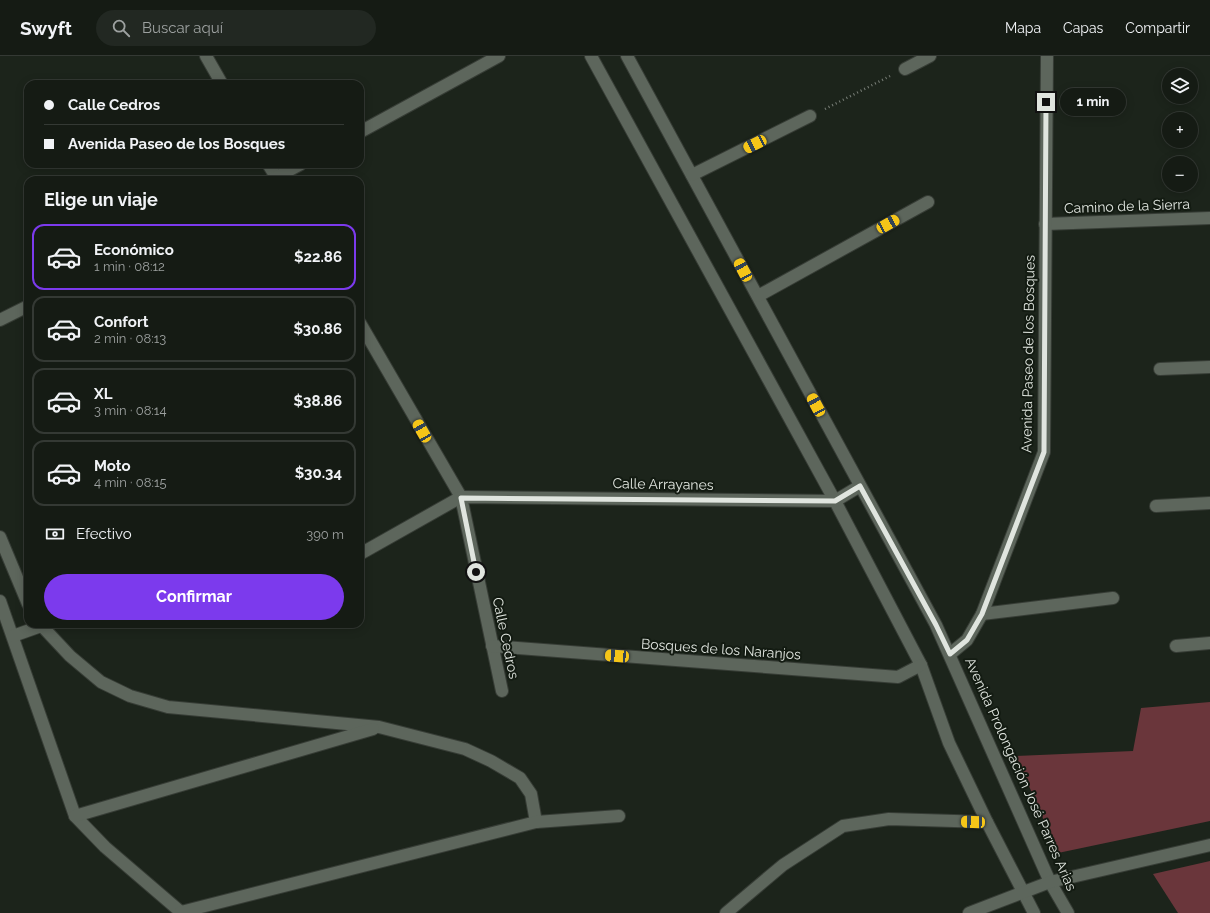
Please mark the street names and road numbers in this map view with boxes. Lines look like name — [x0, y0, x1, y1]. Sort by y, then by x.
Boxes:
street label: Camino de la Sierra — [1064, 196, 1190, 216]
street label: Avenida Paseo de los Bosques — [1018, 255, 1038, 453]
street label: Calle Arrayanes — [612, 475, 714, 493]
street label: Calle Cedros — [490, 596, 522, 680]
street label: Bosques de los Naranjos — [641, 635, 802, 663]
street label: Avenida Prolongación José Parres Arias — [962, 655, 1080, 893]

